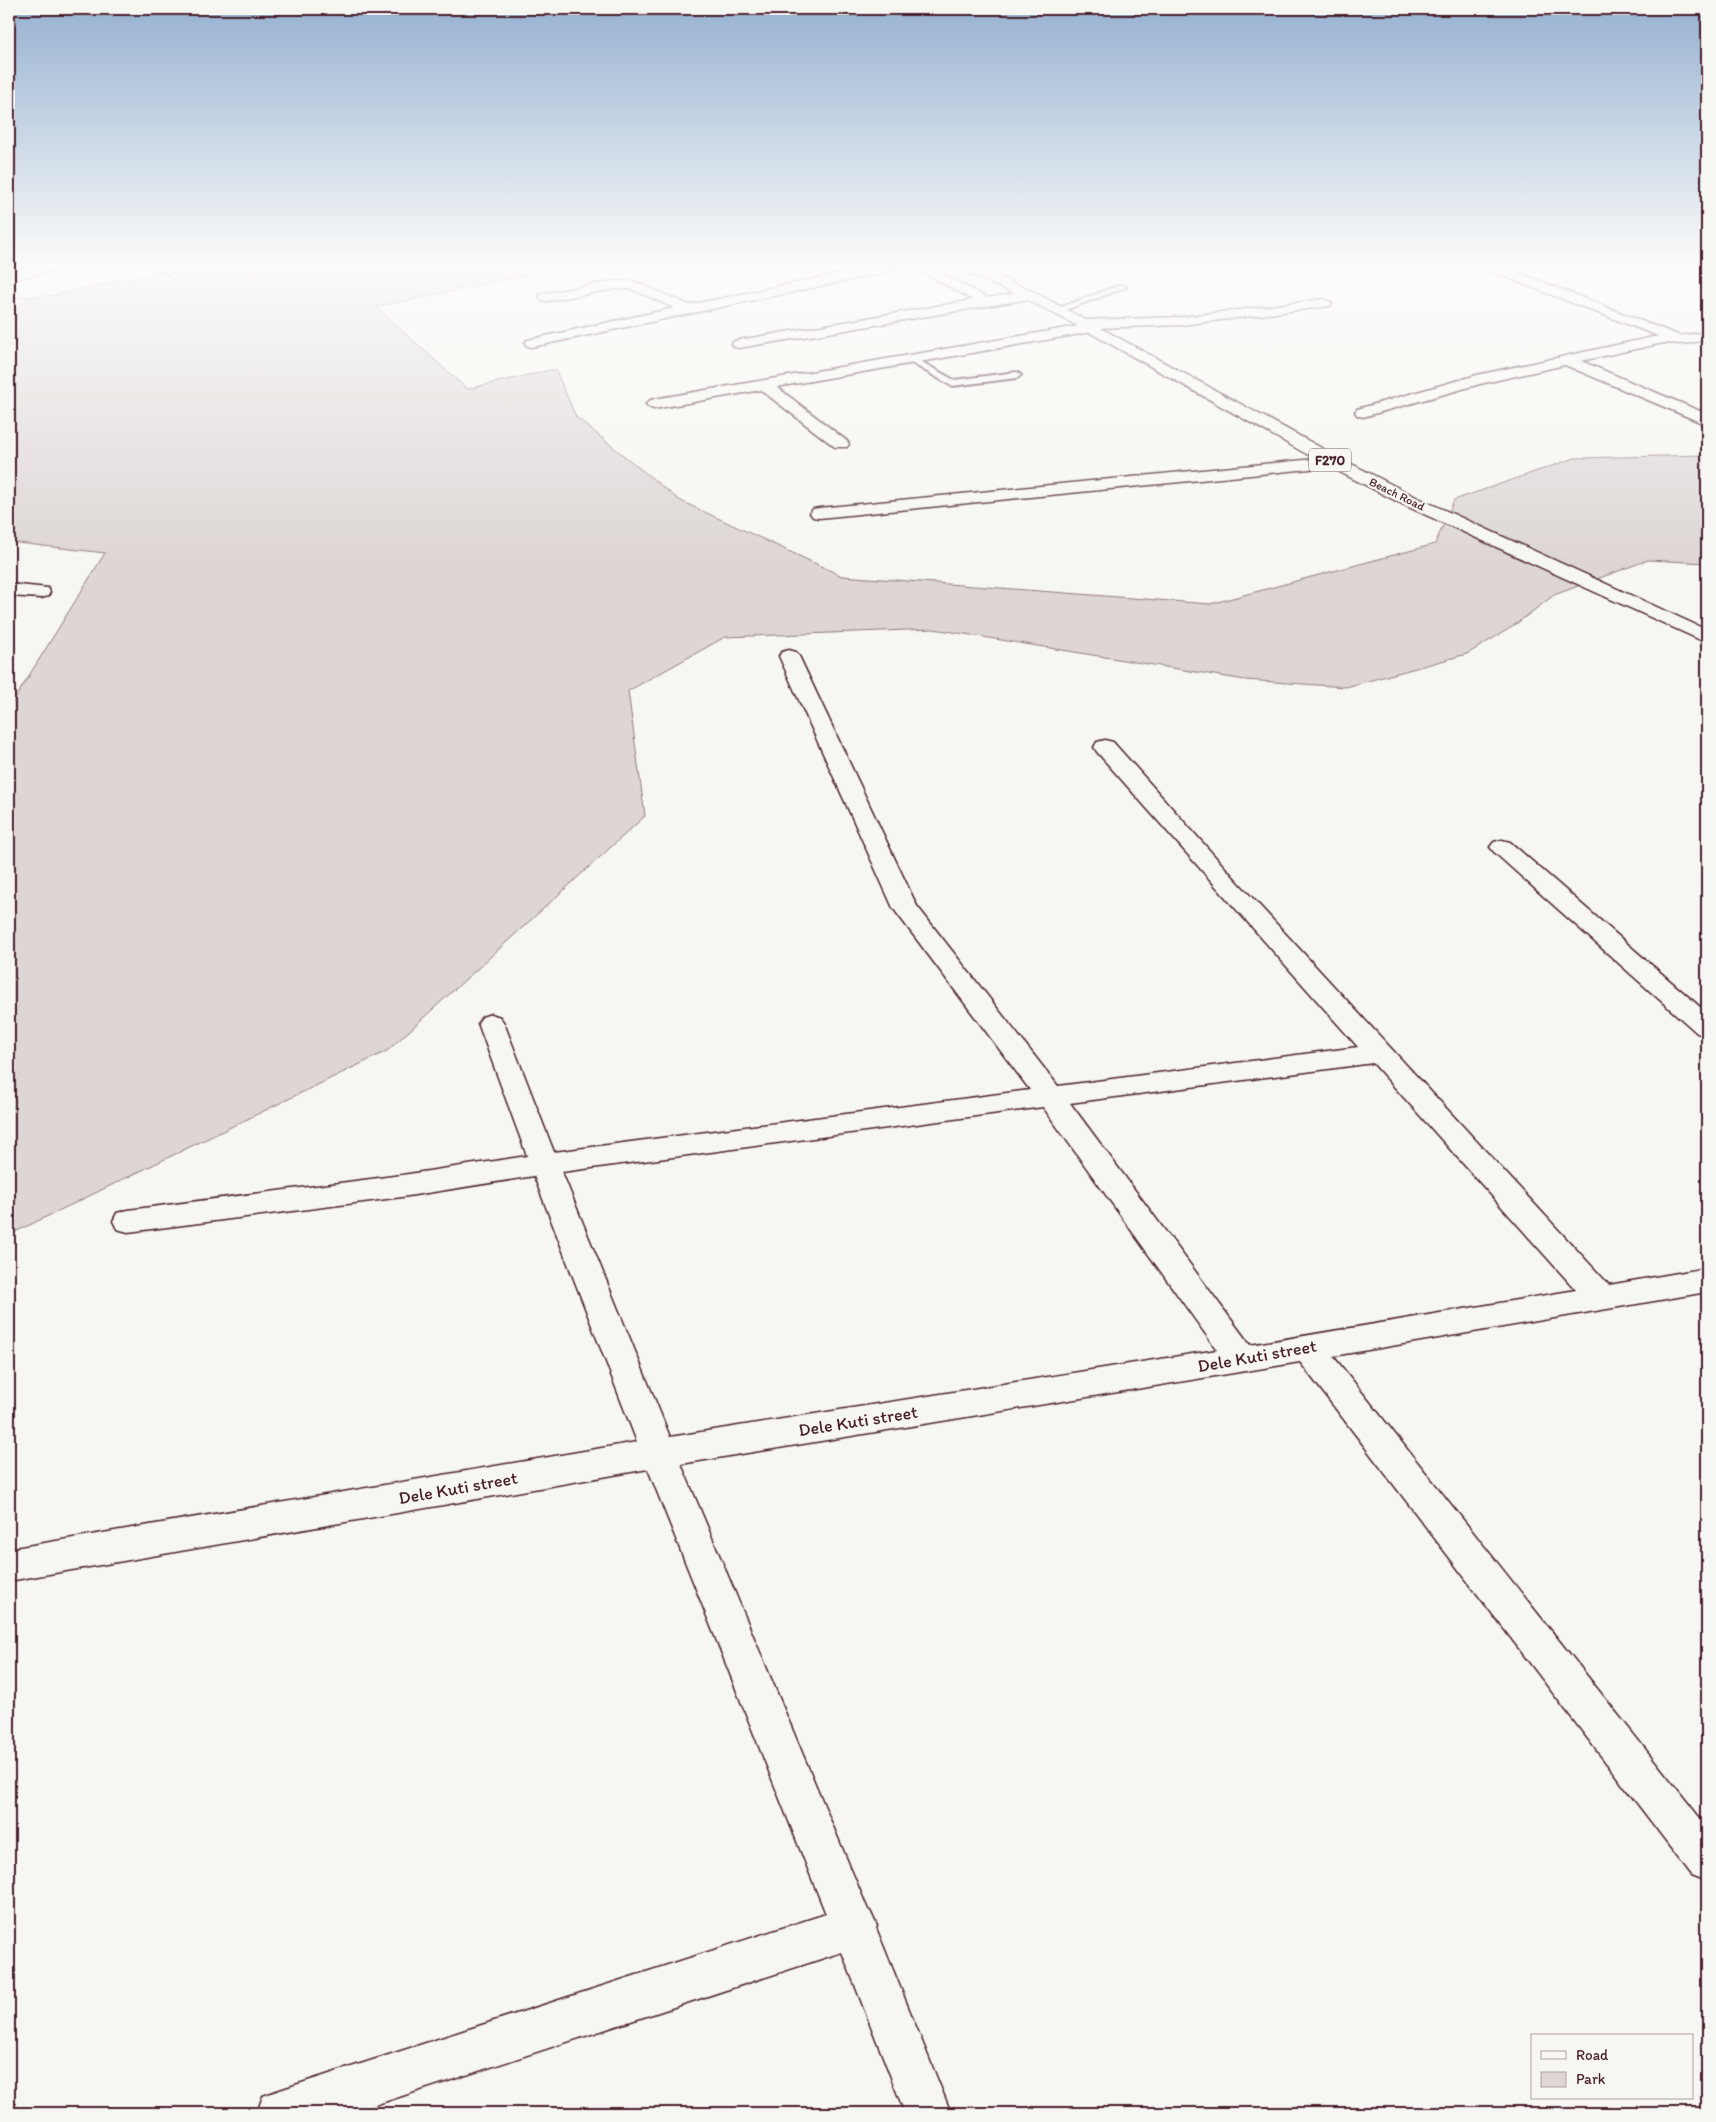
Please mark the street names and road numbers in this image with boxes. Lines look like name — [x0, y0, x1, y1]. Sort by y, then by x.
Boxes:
road number: F270 — [1309, 448, 1351, 472]
street label: Beach Road — [1367, 475, 1428, 514]
street label: Dele Kuti street — [1196, 1335, 1318, 1377]
street label: Dele Kuti street — [797, 1401, 919, 1441]
street label: Dele Kuti street — [397, 1467, 519, 1509]

